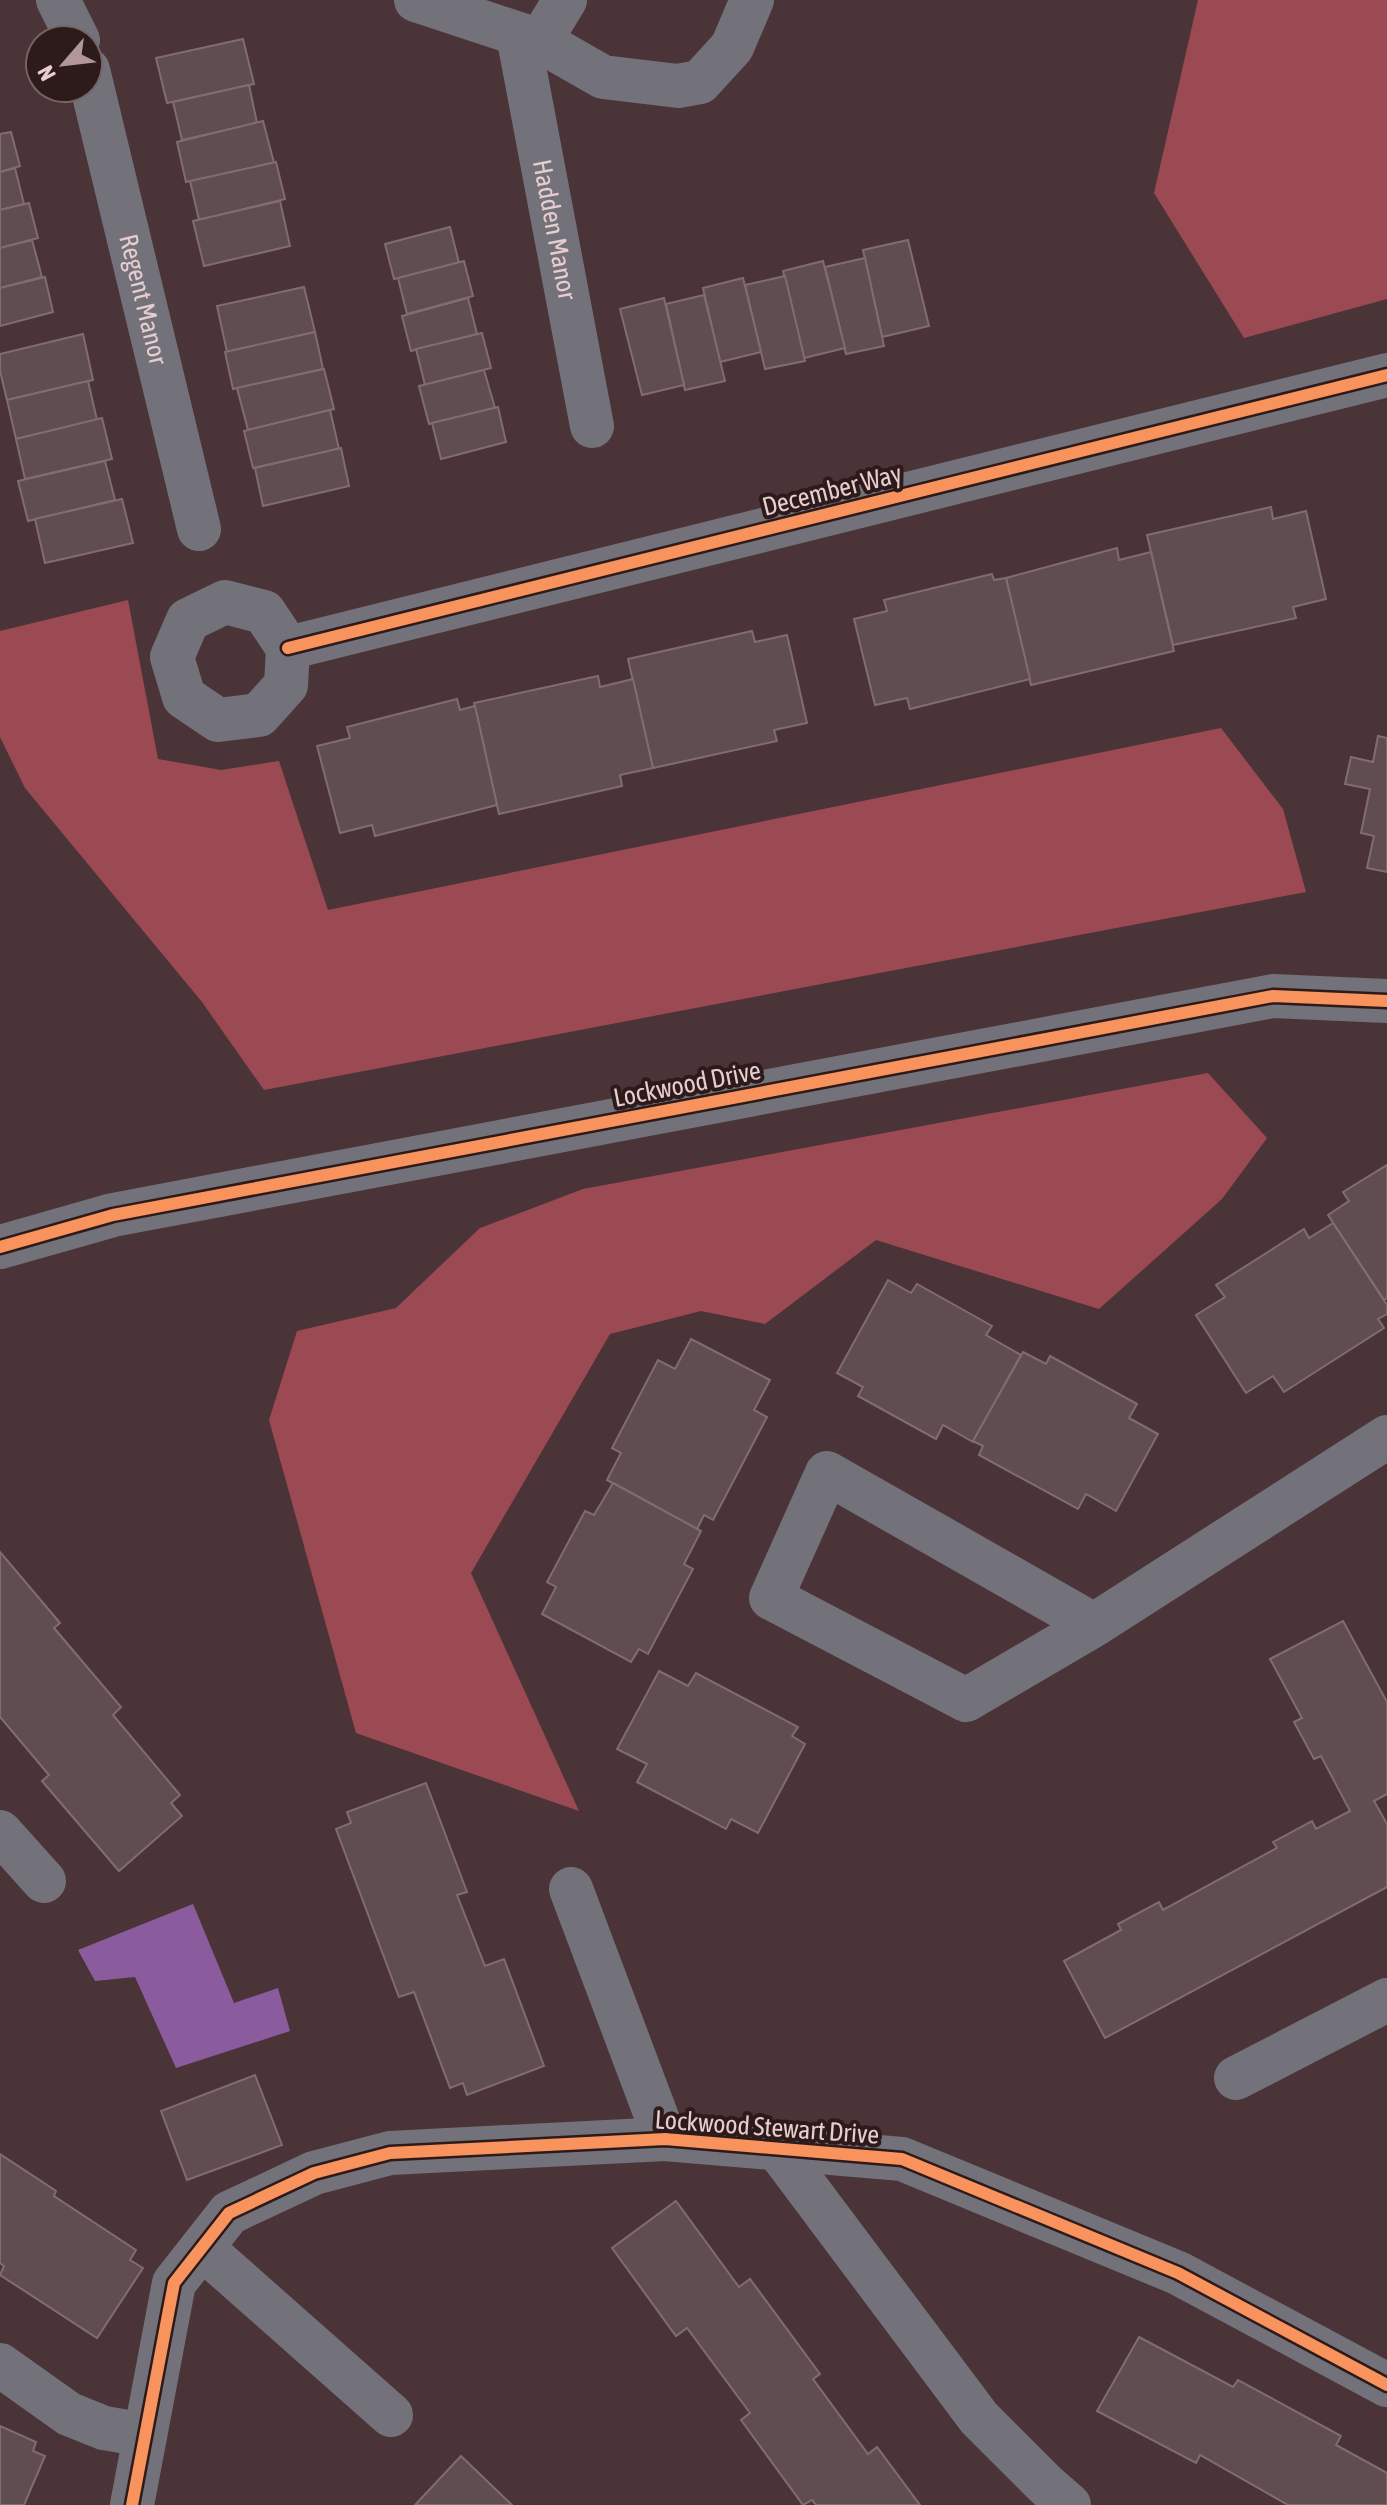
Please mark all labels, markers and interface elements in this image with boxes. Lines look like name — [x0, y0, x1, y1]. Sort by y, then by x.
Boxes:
north arrow — [24, 24, 104, 104]
text: N — [32, 62, 61, 85]
street label: Hadden Manor — [527, 157, 583, 302]
street label: Regent Manor — [113, 231, 174, 368]
street label: December Way — [759, 458, 905, 522]
street label: Lockwood Drive — [611, 1055, 763, 1113]
street label: Lockwood Stewart Drive — [654, 2104, 880, 2150]

